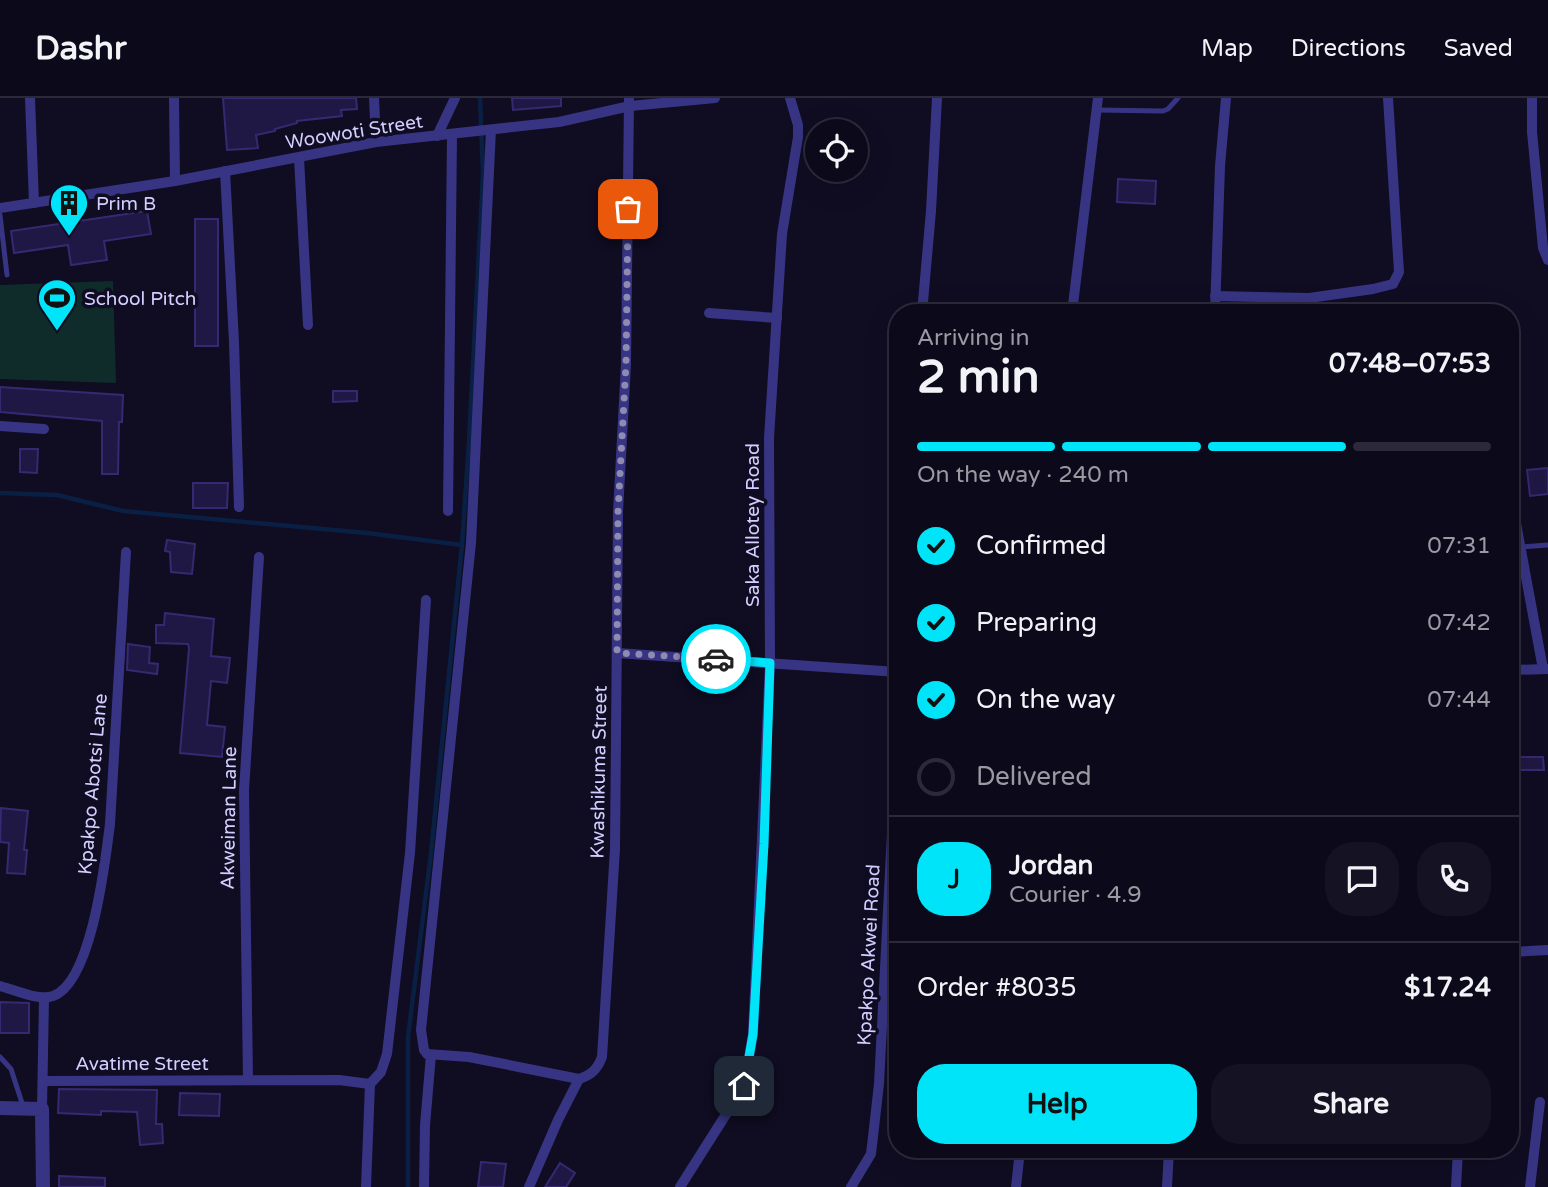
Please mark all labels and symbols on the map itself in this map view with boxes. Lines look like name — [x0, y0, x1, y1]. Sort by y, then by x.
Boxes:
street label: Woowoti Street — [284, 110, 424, 154]
pin — [598, 179, 658, 239]
building icon: Prim B — [48, 182, 90, 237]
place label: Prim B — [96, 193, 156, 215]
sports icon: School Pitch — [36, 277, 78, 332]
place label: School Pitch — [84, 288, 196, 310]
street label: Saka Allotey Road — [742, 443, 764, 607]
courier — [681, 624, 751, 694]
street label: Kwashikuma Street — [586, 685, 612, 859]
street label: Kpakpo Abotsi Lane — [74, 693, 112, 876]
street label: Akweiman Lane — [217, 746, 241, 890]
street label: Kpakpo Akwei Road — [853, 864, 885, 1046]
street label: Avatime Street — [75, 1053, 209, 1075]
pin — [714, 1056, 774, 1116]

